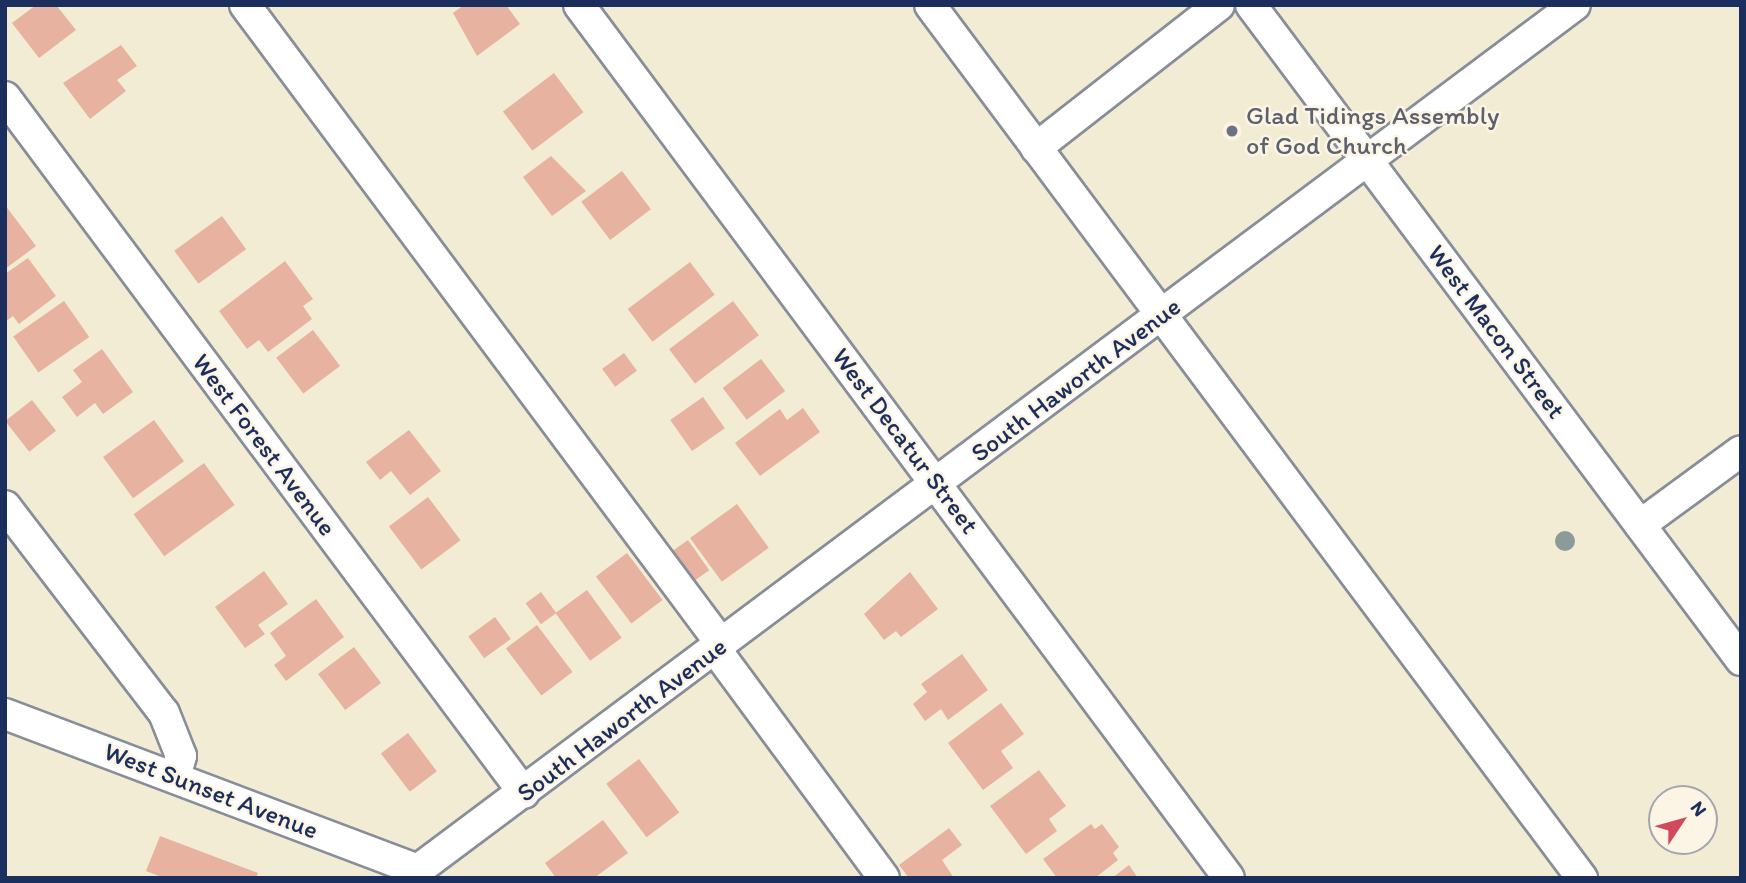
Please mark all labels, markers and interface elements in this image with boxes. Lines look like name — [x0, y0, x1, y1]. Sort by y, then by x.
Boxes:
place label: Glad Tidings Assembly of God Church — [1246, 100, 1499, 162]
marker: Glad Tidings Assembly of God Church — [1224, 123, 1240, 139]
street label: West Macon Street — [1421, 239, 1571, 425]
street label: South Haworth Avenue — [965, 291, 1187, 469]
street label: West Decatur Street — [825, 342, 985, 540]
street label: West Forest Avenue — [186, 349, 342, 541]
street label: South Haworth Avenue — [511, 631, 733, 809]
street label: West Sunset Avenue — [100, 736, 322, 846]
north arrow — [1648, 785, 1718, 855]
text: N — [1686, 797, 1712, 820]

